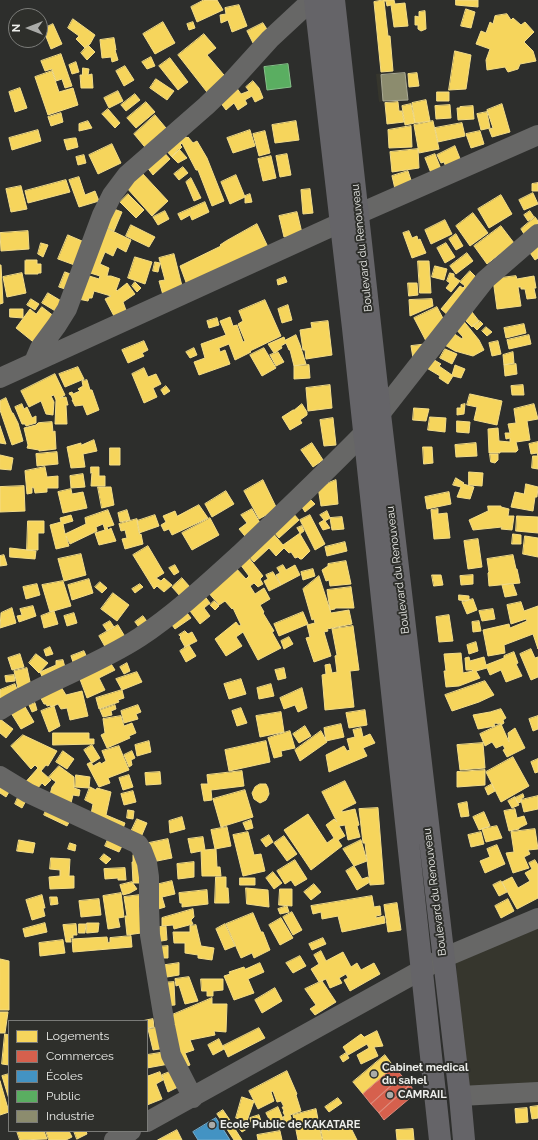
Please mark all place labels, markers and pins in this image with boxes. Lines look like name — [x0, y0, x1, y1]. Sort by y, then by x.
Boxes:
place label: Cabinet medical du sahel — [382, 1061, 468, 1087]
marker: Cabinet medical du sahel — [369, 1069, 379, 1079]
place label: CAMRAIL — [398, 1088, 447, 1102]
marker: CAMRAIL — [385, 1090, 395, 1100]
place label: Ecole Public de KAKATARE — [220, 1118, 360, 1132]
marker: Ecole Public de KAKATARE — [207, 1120, 217, 1130]

